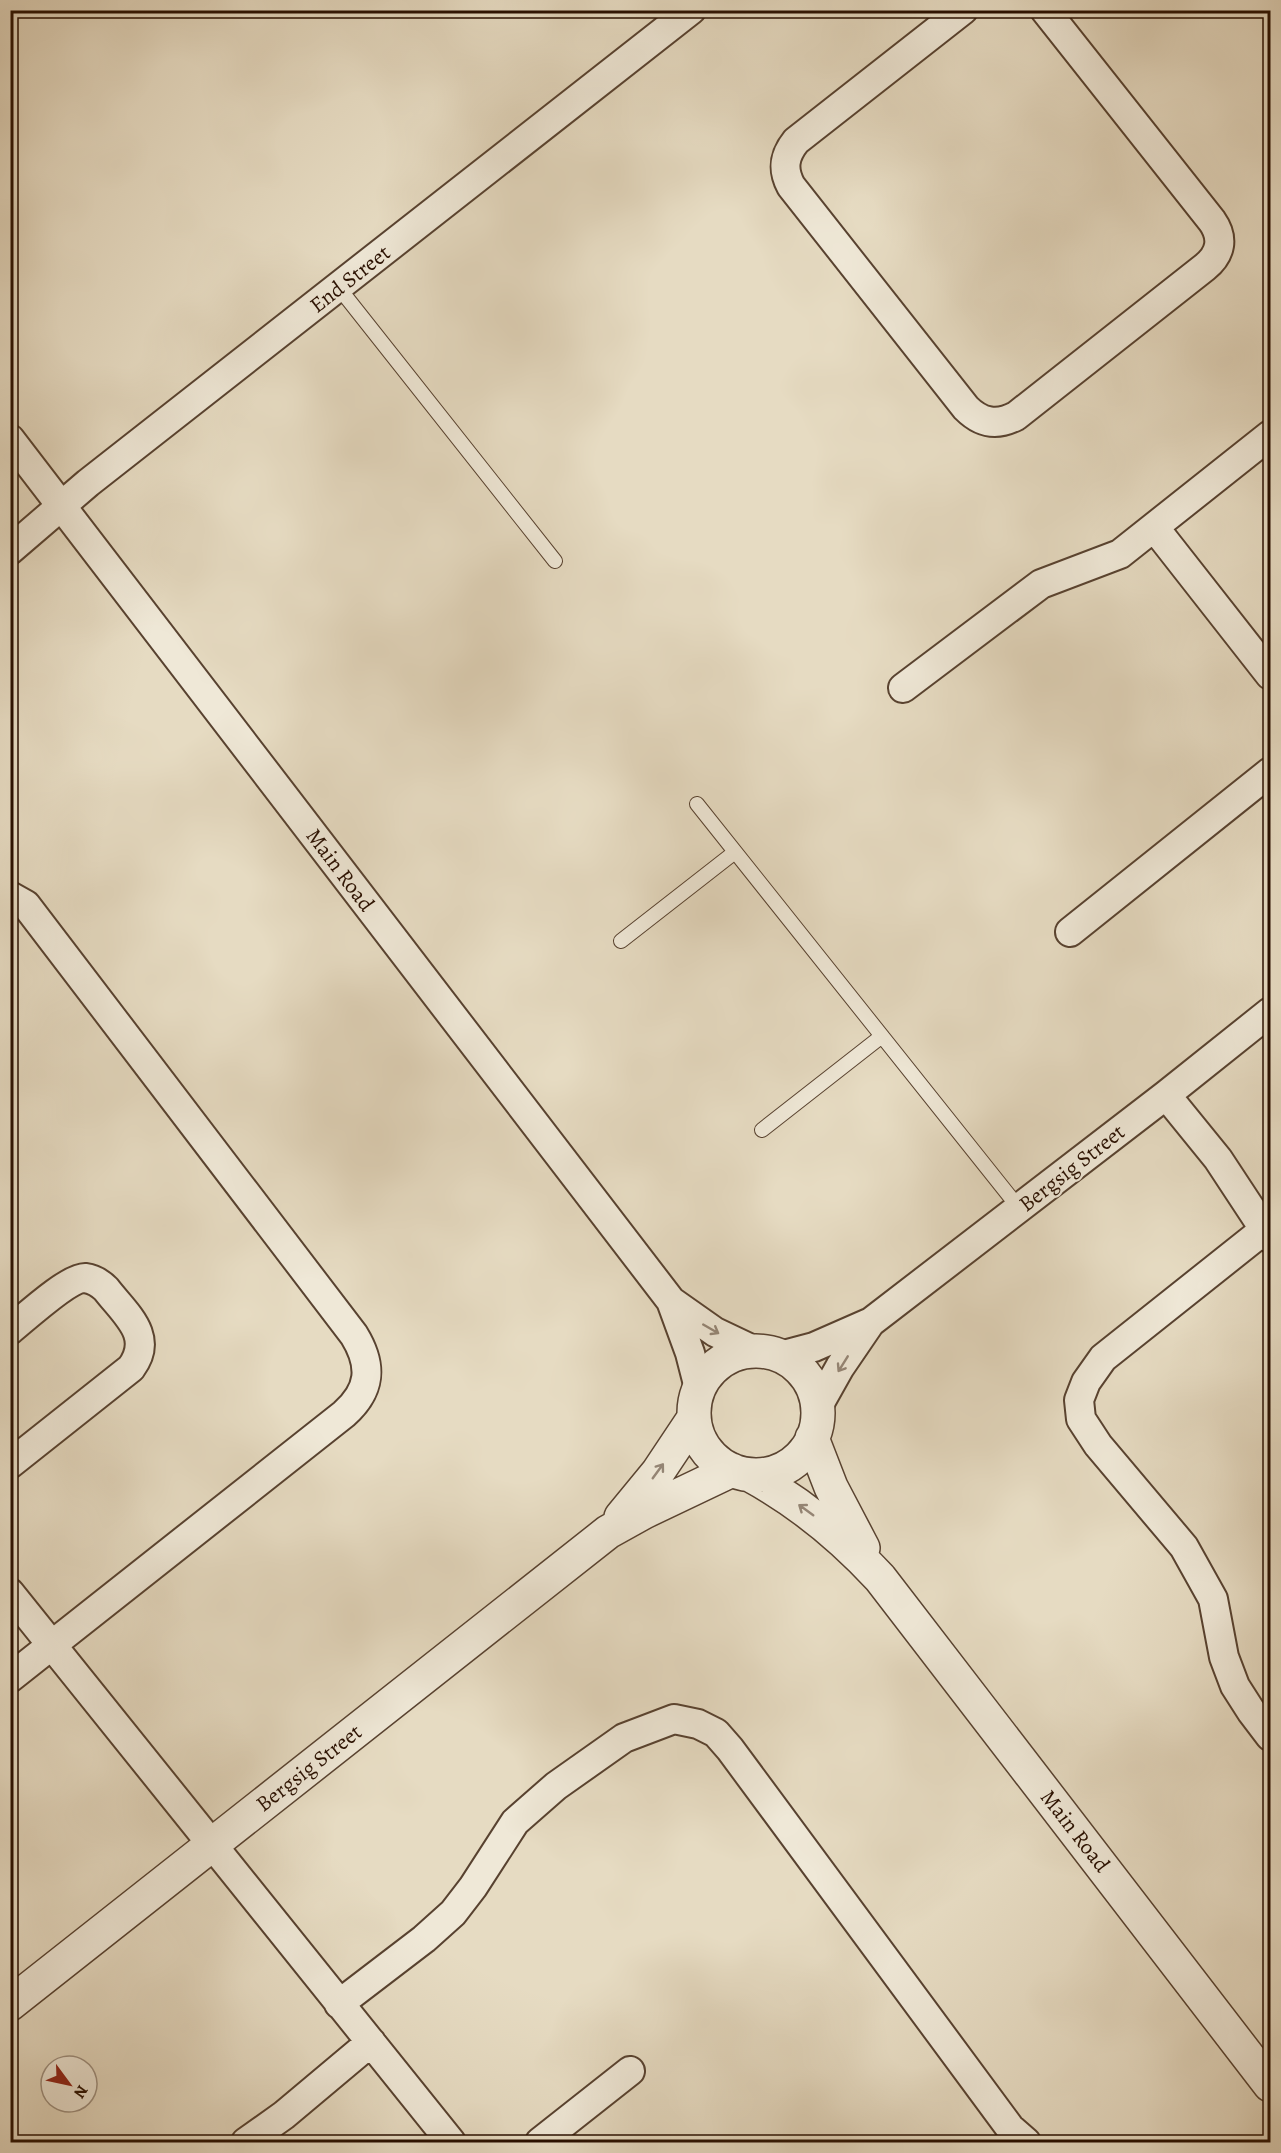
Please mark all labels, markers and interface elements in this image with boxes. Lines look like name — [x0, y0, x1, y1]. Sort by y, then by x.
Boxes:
street label: End Street — [303, 238, 397, 320]
street label: Main Road — [299, 822, 381, 918]
street label: Bergsig Street — [1013, 1117, 1131, 1219]
one-way arrow — [702, 1323, 719, 1335]
one-way arrow — [836, 1355, 848, 1372]
one-way arrow — [652, 1463, 664, 1479]
one-way arrow — [799, 1504, 815, 1516]
street label: Bergsig Street — [250, 1717, 368, 1819]
street label: Main Road — [1033, 1784, 1117, 1879]
north arrow — [39, 2054, 99, 2114]
text: N — [68, 2081, 93, 2103]

